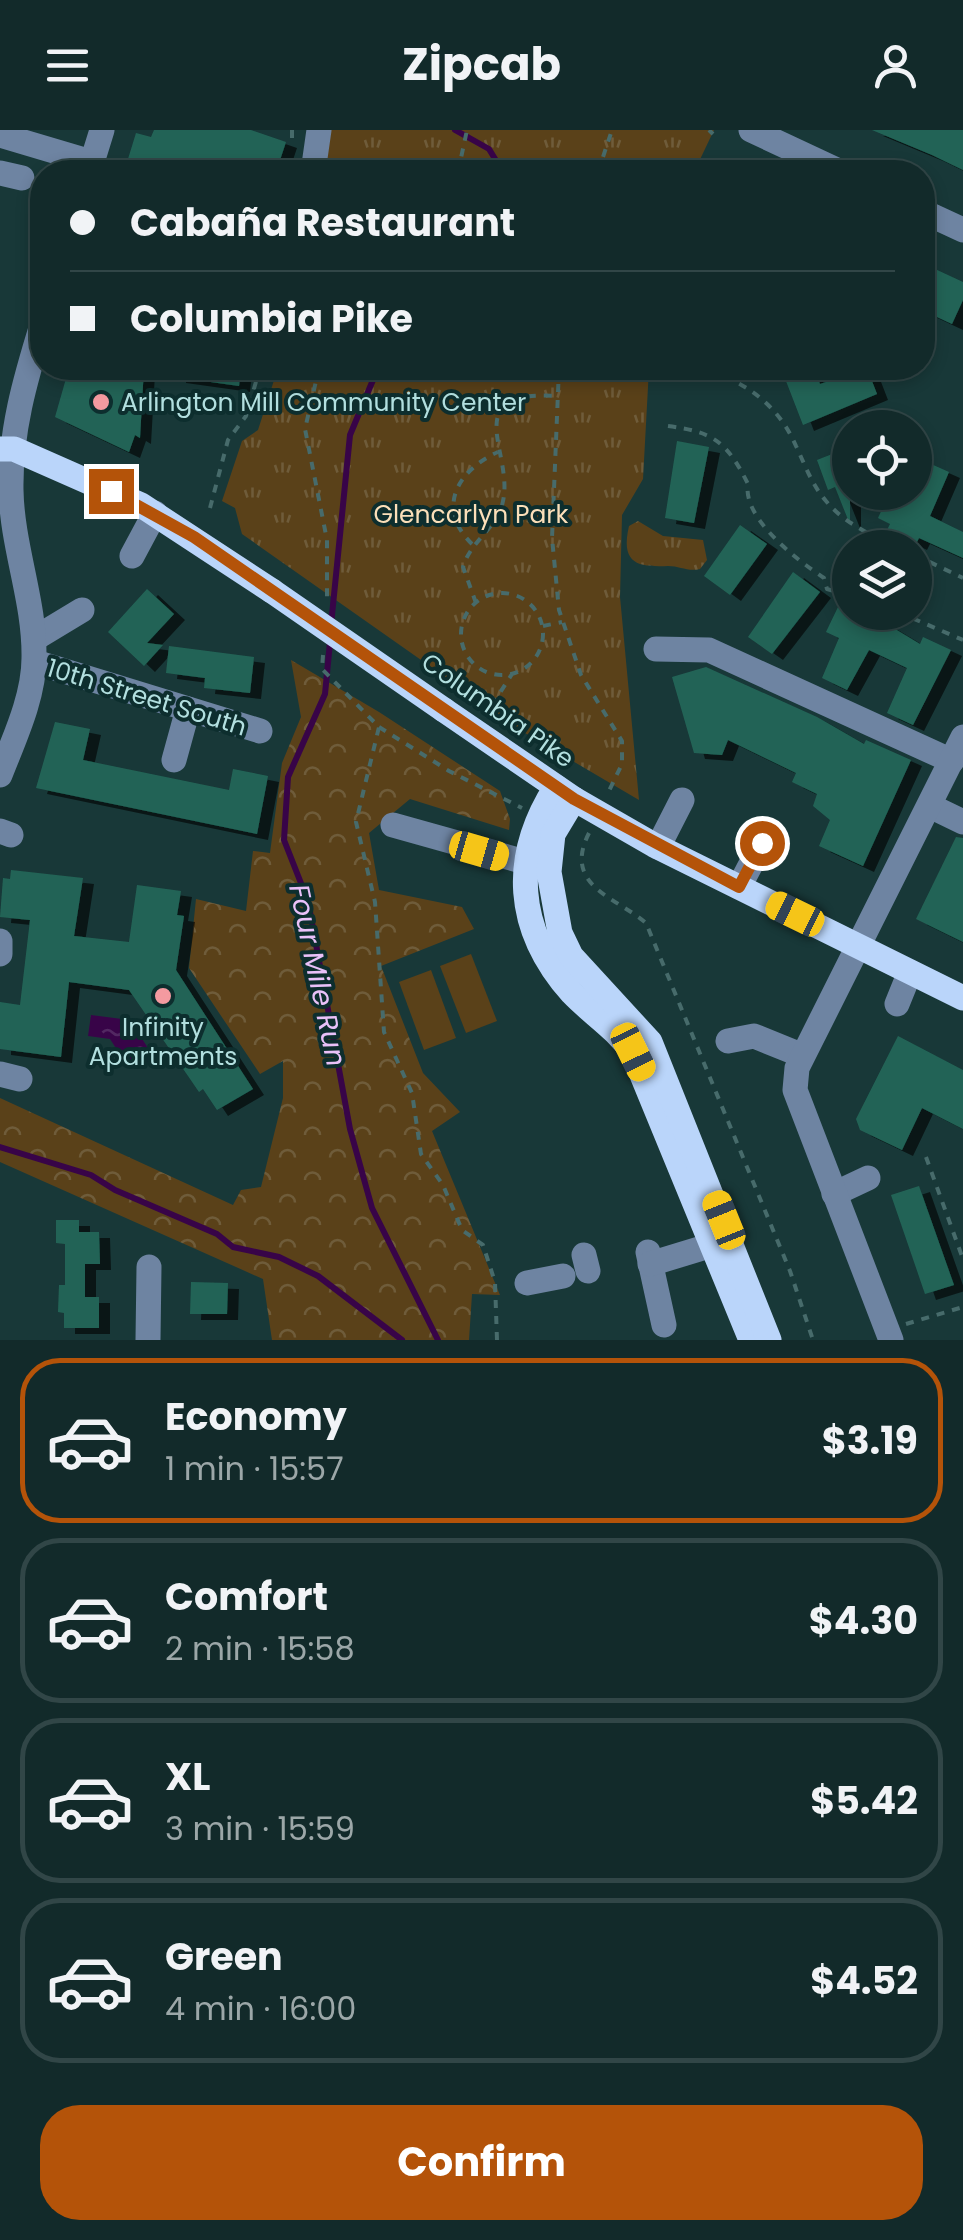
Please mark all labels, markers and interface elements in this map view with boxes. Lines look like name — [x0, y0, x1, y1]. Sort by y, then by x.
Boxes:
text: Zipcab — [402, 33, 561, 96]
icon: menu — [40, 38, 95, 93]
icon: person — [868, 38, 923, 93]
text: Cabaña Restaurant — [130, 196, 515, 249]
text: Columbia Pike — [130, 292, 413, 345]
place label: Arlington Mill Community Center — [121, 385, 526, 420]
marker: Arlington Mill Community Center — [90, 391, 112, 413]
map controls — [832, 410, 932, 630]
button: locate — [832, 410, 932, 510]
route end — [89, 469, 134, 514]
park label: Glencarlyn Park — [374, 497, 569, 532]
button: layers — [832, 530, 932, 630]
street label: Columbia Pike — [414, 645, 581, 776]
street label: 10th Street South — [43, 650, 251, 744]
route start — [740, 821, 785, 866]
car — [446, 828, 512, 874]
water label: Four Mile Run — [279, 880, 356, 1070]
car — [761, 887, 829, 941]
marker: Infinity Apartments — [152, 985, 174, 1007]
place label: Infinity Apartments — [89, 1010, 237, 1074]
car — [606, 1018, 660, 1086]
car — [699, 1187, 749, 1253]
text: Economy — [165, 1390, 347, 1443]
icon: car — [45, 1396, 135, 1486]
text: $3.19 — [822, 1414, 918, 1467]
text: 1 min · 15:57 — [165, 1446, 344, 1491]
text: Comfort — [165, 1570, 328, 1623]
icon: car — [45, 1576, 135, 1666]
text: $4.30 — [809, 1594, 918, 1647]
text: 2 min · 15:58 — [165, 1626, 355, 1671]
text: XL — [165, 1750, 210, 1803]
icon: car — [45, 1756, 135, 1846]
text: $5.42 — [810, 1774, 918, 1827]
text: 3 min · 15:59 — [165, 1806, 355, 1851]
text: Green — [165, 1930, 283, 1983]
icon: car — [45, 1936, 135, 2026]
text: $4.52 — [810, 1954, 918, 2007]
text: 4 min · 16:00 — [165, 1986, 356, 2031]
button: Confirm — [40, 2105, 923, 2220]

